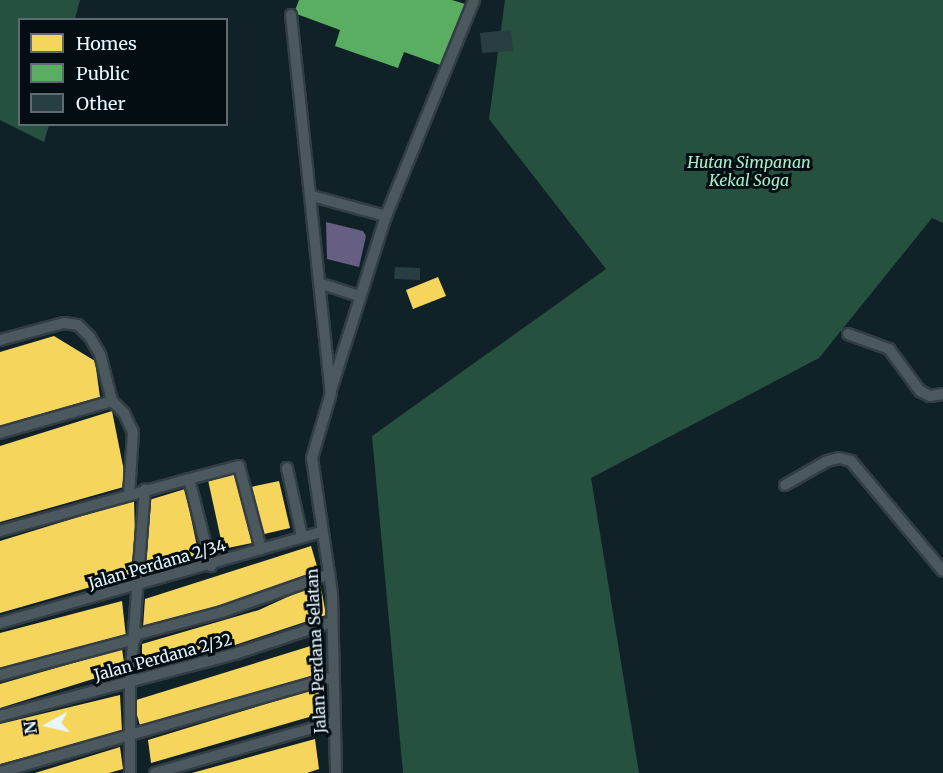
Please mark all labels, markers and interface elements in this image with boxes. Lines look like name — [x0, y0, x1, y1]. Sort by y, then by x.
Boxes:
legend — [18, 18, 228, 126]
text: Homes — [76, 32, 137, 55]
text: Public — [76, 62, 130, 85]
text: Other — [76, 92, 126, 115]
park label: Hutan Simpanan Kekal Soga — [687, 152, 811, 190]
street label: Jalan Perdana 2/34 — [86, 535, 228, 593]
street label: Jalan Perdana Selatan — [302, 568, 330, 734]
street label: Jalan Perdana 2/32 — [92, 629, 234, 685]
north arrow — [18, 695, 78, 755]
text: N — [19, 720, 41, 735]

